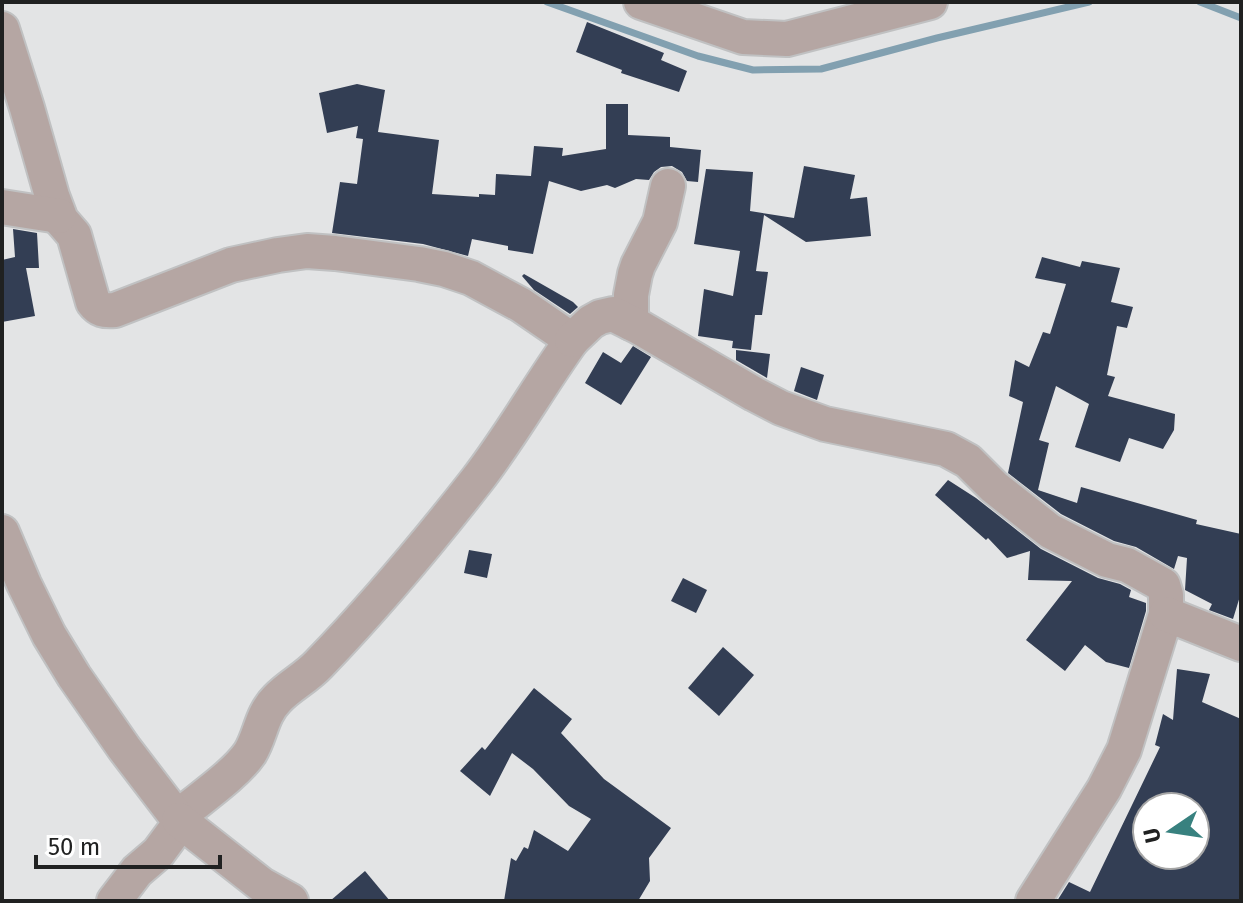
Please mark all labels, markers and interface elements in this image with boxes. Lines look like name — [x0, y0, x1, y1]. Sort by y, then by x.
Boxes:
north arrow — [1131, 791, 1211, 871]
scale bar — [36, 819, 220, 869]
text: U — [1137, 825, 1167, 845]
text: 50 m — [48, 833, 100, 861]

